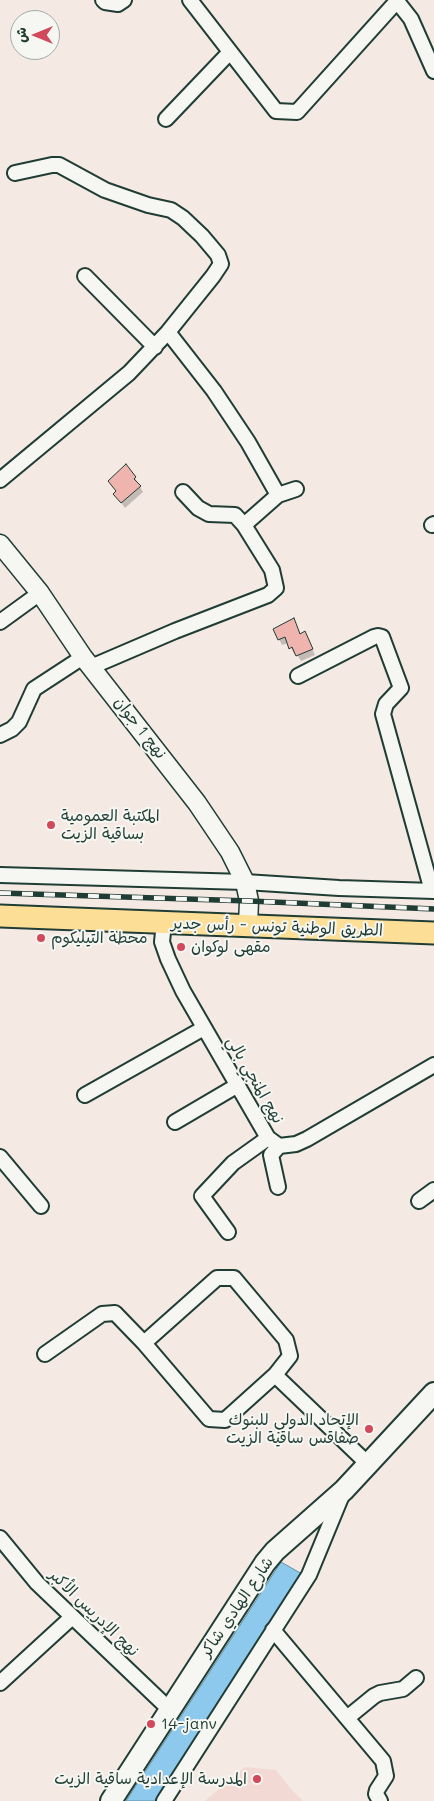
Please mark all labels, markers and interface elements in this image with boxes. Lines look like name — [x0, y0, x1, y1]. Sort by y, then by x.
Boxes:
north arrow — [10, 10, 60, 60]
text: ش — [11, 27, 30, 43]
street label: نهج 1 جوان — [110, 693, 170, 763]
place label: المكتبة العمومية بساقية الزيت — [61, 806, 160, 844]
marker: المكتبة العمومية بساقية الزيت — [45, 819, 57, 831]
street label: الطريق الوطنية تونس - رأس جدير — [171, 914, 383, 940]
place label: محطة التيليكوم — [51, 928, 148, 948]
marker: محطة التيليكوم — [35, 932, 47, 944]
place label: مقهى لوكوان — [191, 937, 270, 957]
marker: مقهى لوكوان — [175, 941, 187, 953]
street label: نهج المنجي بالي — [222, 1033, 288, 1127]
place label: الإتحاد الدولي للبنوك صفاقس ساقية الزيت — [226, 1410, 359, 1448]
marker: الإتحاد الدولي للبنوك صفاقس ساقية الزيت — [363, 1423, 375, 1435]
street label: شارع الهادي شاكر — [196, 1553, 278, 1661]
street label: نهج الإدريس الأكبر — [45, 1565, 143, 1661]
place label: 14-janv — [161, 1714, 217, 1734]
marker: 14-janv — [145, 1718, 157, 1730]
place label: المدرسة الإعدادية ساقية الزيت — [54, 1769, 247, 1789]
marker: المدرسة الإعدادية ساقية الزيت — [251, 1773, 263, 1785]

